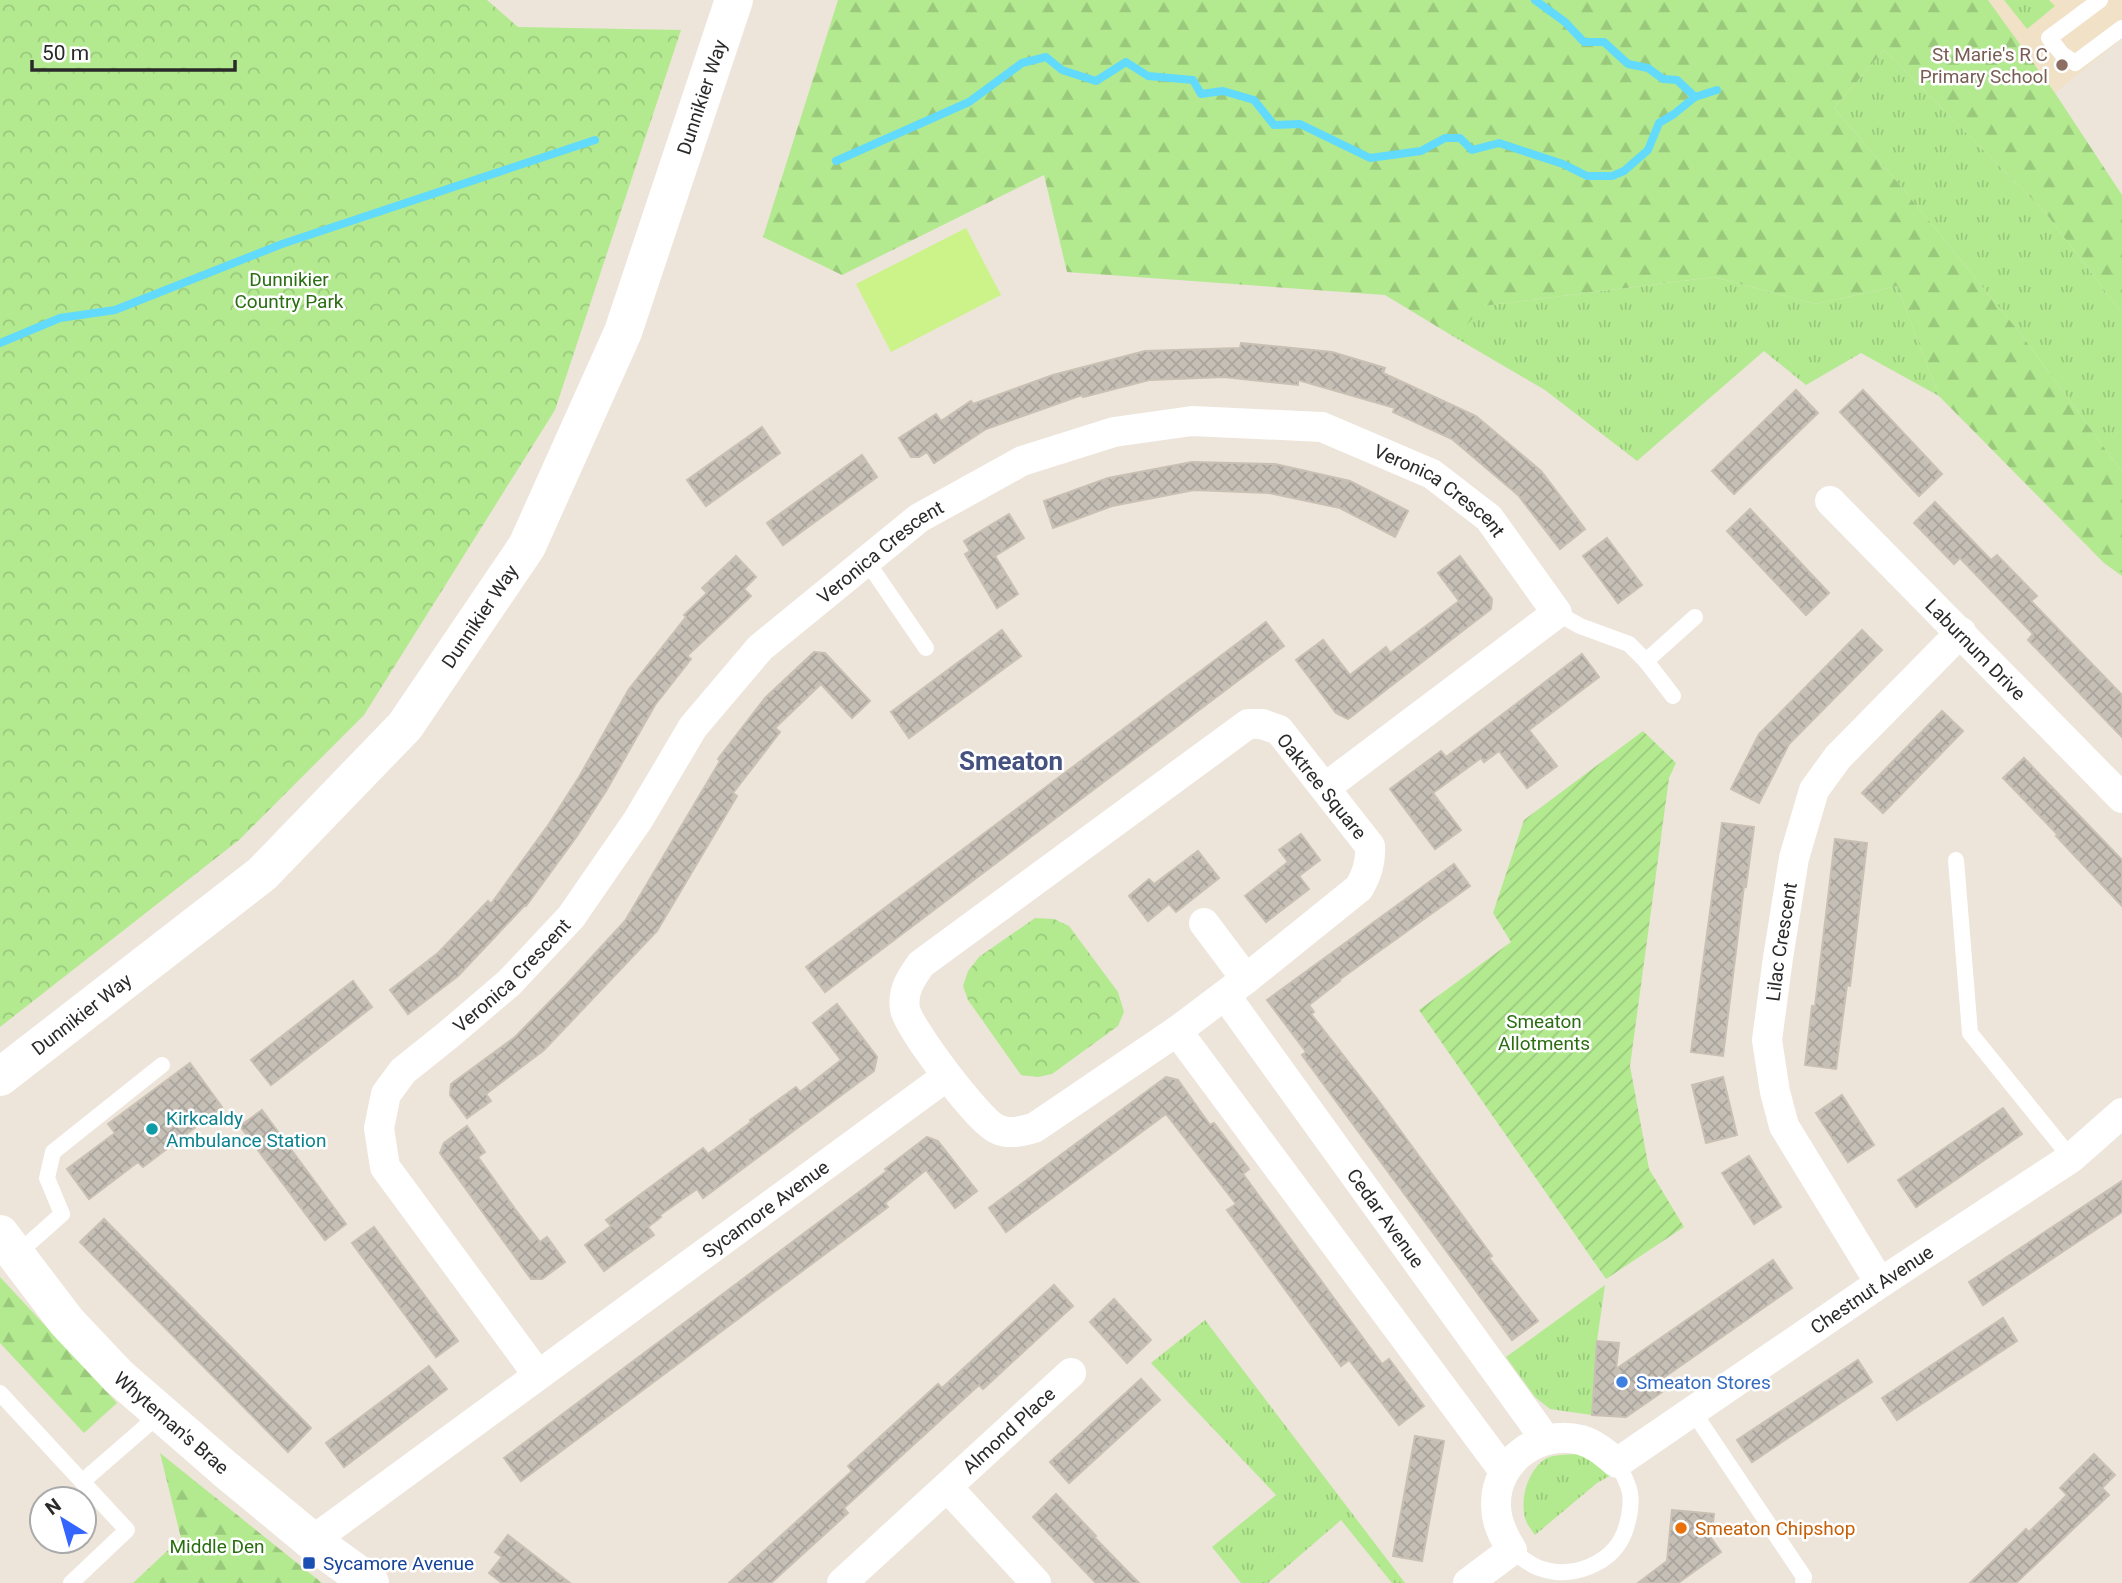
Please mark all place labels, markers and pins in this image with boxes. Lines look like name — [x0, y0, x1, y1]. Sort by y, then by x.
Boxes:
place label: St Marie's R C Primary School — [1920, 43, 2048, 88]
marker: St Marie's R C Primary School — [2054, 57, 2070, 73]
place label: Kirkcaldy Ambulance Station — [166, 1107, 326, 1152]
marker: Kirkcaldy Ambulance Station — [144, 1121, 160, 1137]
place label: Smeaton Stores — [1636, 1371, 1771, 1394]
marker: Smeaton Stores — [1614, 1374, 1630, 1390]
place label: Smeaton Chipshop — [1695, 1517, 1855, 1540]
marker: Smeaton Chipshop — [1673, 1520, 1689, 1536]
place label: Sycamore Avenue — [323, 1552, 474, 1575]
marker: Sycamore Avenue — [301, 1555, 317, 1571]

